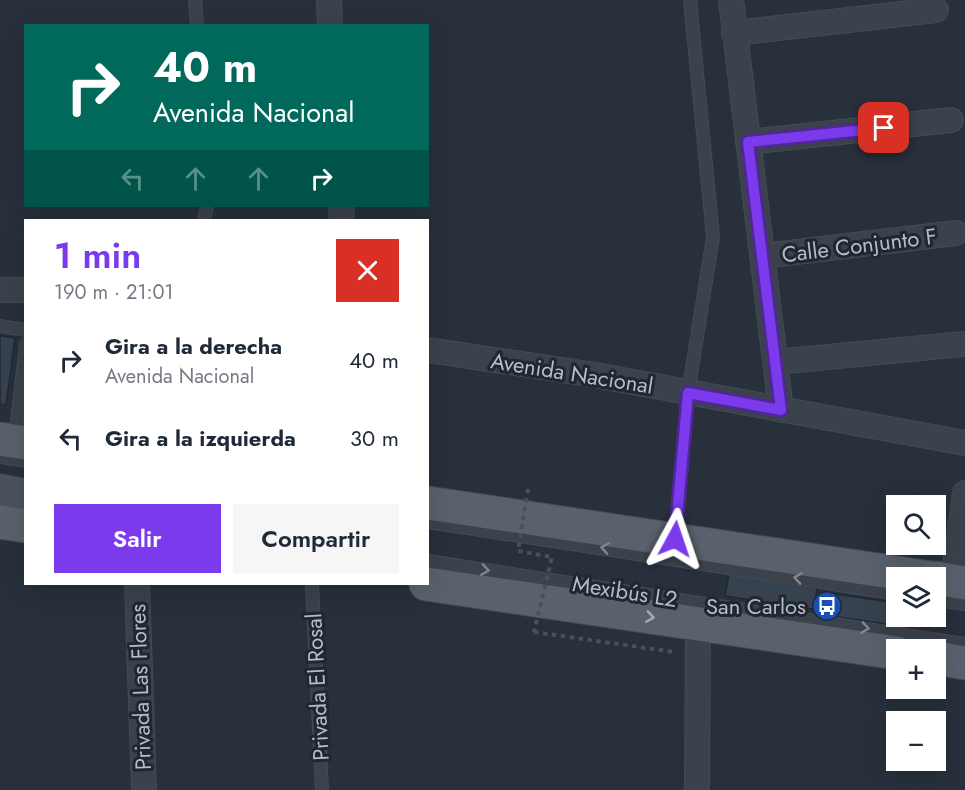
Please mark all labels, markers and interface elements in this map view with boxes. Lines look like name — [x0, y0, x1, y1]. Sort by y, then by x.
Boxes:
text: 40 m — [153, 37, 257, 98]
icon: right — [54, 48, 132, 126]
text: Avenida Nacional — [153, 93, 354, 132]
pin — [858, 102, 909, 153]
icon: arrive — [867, 111, 900, 144]
icon: left — [116, 162, 149, 195]
icon: ahead — [179, 162, 212, 195]
icon: ahead — [242, 162, 275, 195]
icon: right — [305, 162, 338, 195]
street label: Calle Conjunto F — [780, 220, 938, 270]
text: 1 min — [54, 229, 141, 281]
button: close — [336, 239, 399, 302]
text: 190 m · 21:01 — [54, 278, 174, 307]
text: Gira a la derecha — [105, 330, 282, 362]
icon: right — [54, 344, 87, 377]
text: 40 m — [349, 344, 399, 376]
street label: Avenida Nacional — [488, 344, 656, 402]
text: Avenida Nacional — [105, 362, 254, 391]
icon: left — [54, 422, 87, 455]
text: Gira a la izquierda — [105, 422, 296, 454]
text: 30 m — [350, 422, 399, 454]
map controls — [886, 495, 946, 771]
button: search — [886, 495, 946, 555]
button: Salir — [54, 504, 221, 573]
button: Compartir — [233, 504, 399, 573]
position arrow — [643, 507, 707, 571]
one-way arrow — [600, 543, 610, 555]
one-way arrow — [481, 563, 490, 575]
street label: Mexibús L2 — [570, 567, 680, 615]
button: layers — [886, 567, 946, 627]
one-way arrow — [793, 572, 803, 585]
place label: San Carlos — [706, 590, 806, 622]
bus stop icon: San Carlos — [811, 590, 843, 622]
street label: Privada Las Flores — [121, 603, 159, 771]
one-way arrow — [645, 611, 654, 623]
street label: Privada El Rosal — [297, 613, 337, 761]
one-way arrow — [860, 622, 869, 634]
button: + — [886, 639, 946, 699]
button: − — [886, 711, 946, 771]

